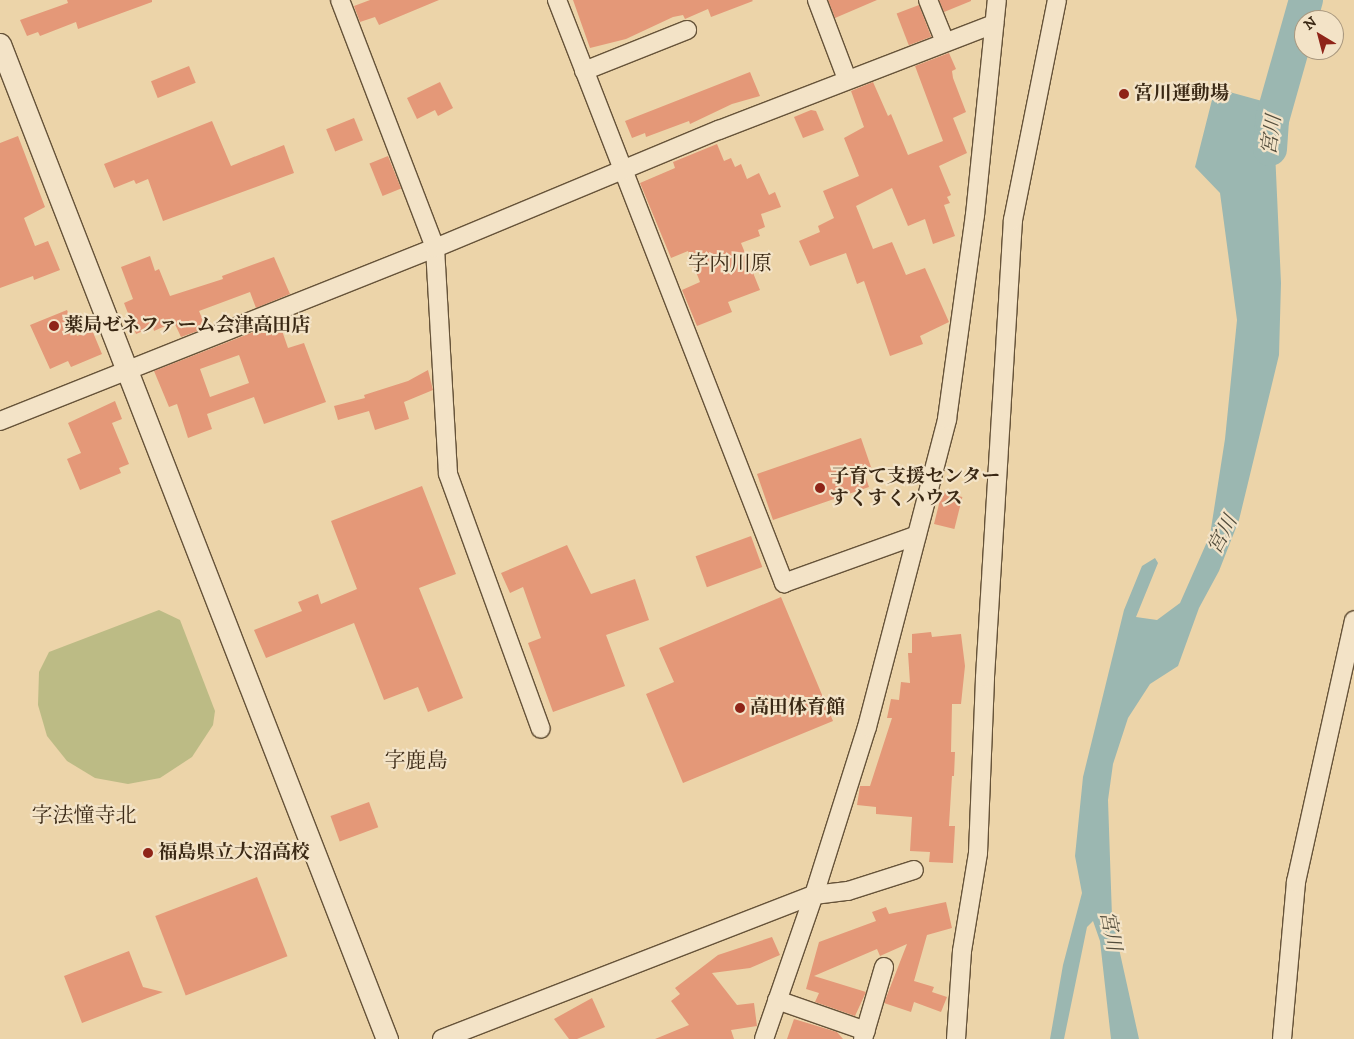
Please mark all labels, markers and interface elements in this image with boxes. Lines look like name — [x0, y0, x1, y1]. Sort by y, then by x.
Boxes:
north arrow — [1294, 10, 1344, 60]
text: N — [1301, 13, 1321, 34]
place label: 宮川運動場 — [1134, 83, 1229, 105]
marker: 宮川運動場 — [1118, 88, 1130, 100]
water label: 宮川 — [1257, 114, 1287, 156]
district label: 字内川原 — [688, 251, 772, 277]
place label: 薬局ゼネファーム会津高田店 — [64, 315, 311, 337]
marker: 薬局ゼネファーム会津高田店 — [48, 320, 60, 332]
place label: 子育て支援センター すくすくハウス — [830, 466, 1001, 510]
marker: 子育て支援センター すくすくハウス — [814, 482, 826, 494]
water label: 宮川 — [1203, 512, 1243, 558]
place label: 高田体育館 — [750, 697, 845, 719]
marker: 高田体育館 — [734, 702, 746, 714]
district label: 字鹿島 — [385, 748, 447, 774]
district label: 字法憧寺北 — [32, 803, 136, 829]
place label: 福島県立大沼高校 — [158, 842, 310, 864]
marker: 福島県立大沼高校 — [142, 847, 154, 859]
water label: 宮川 — [1094, 909, 1126, 953]

